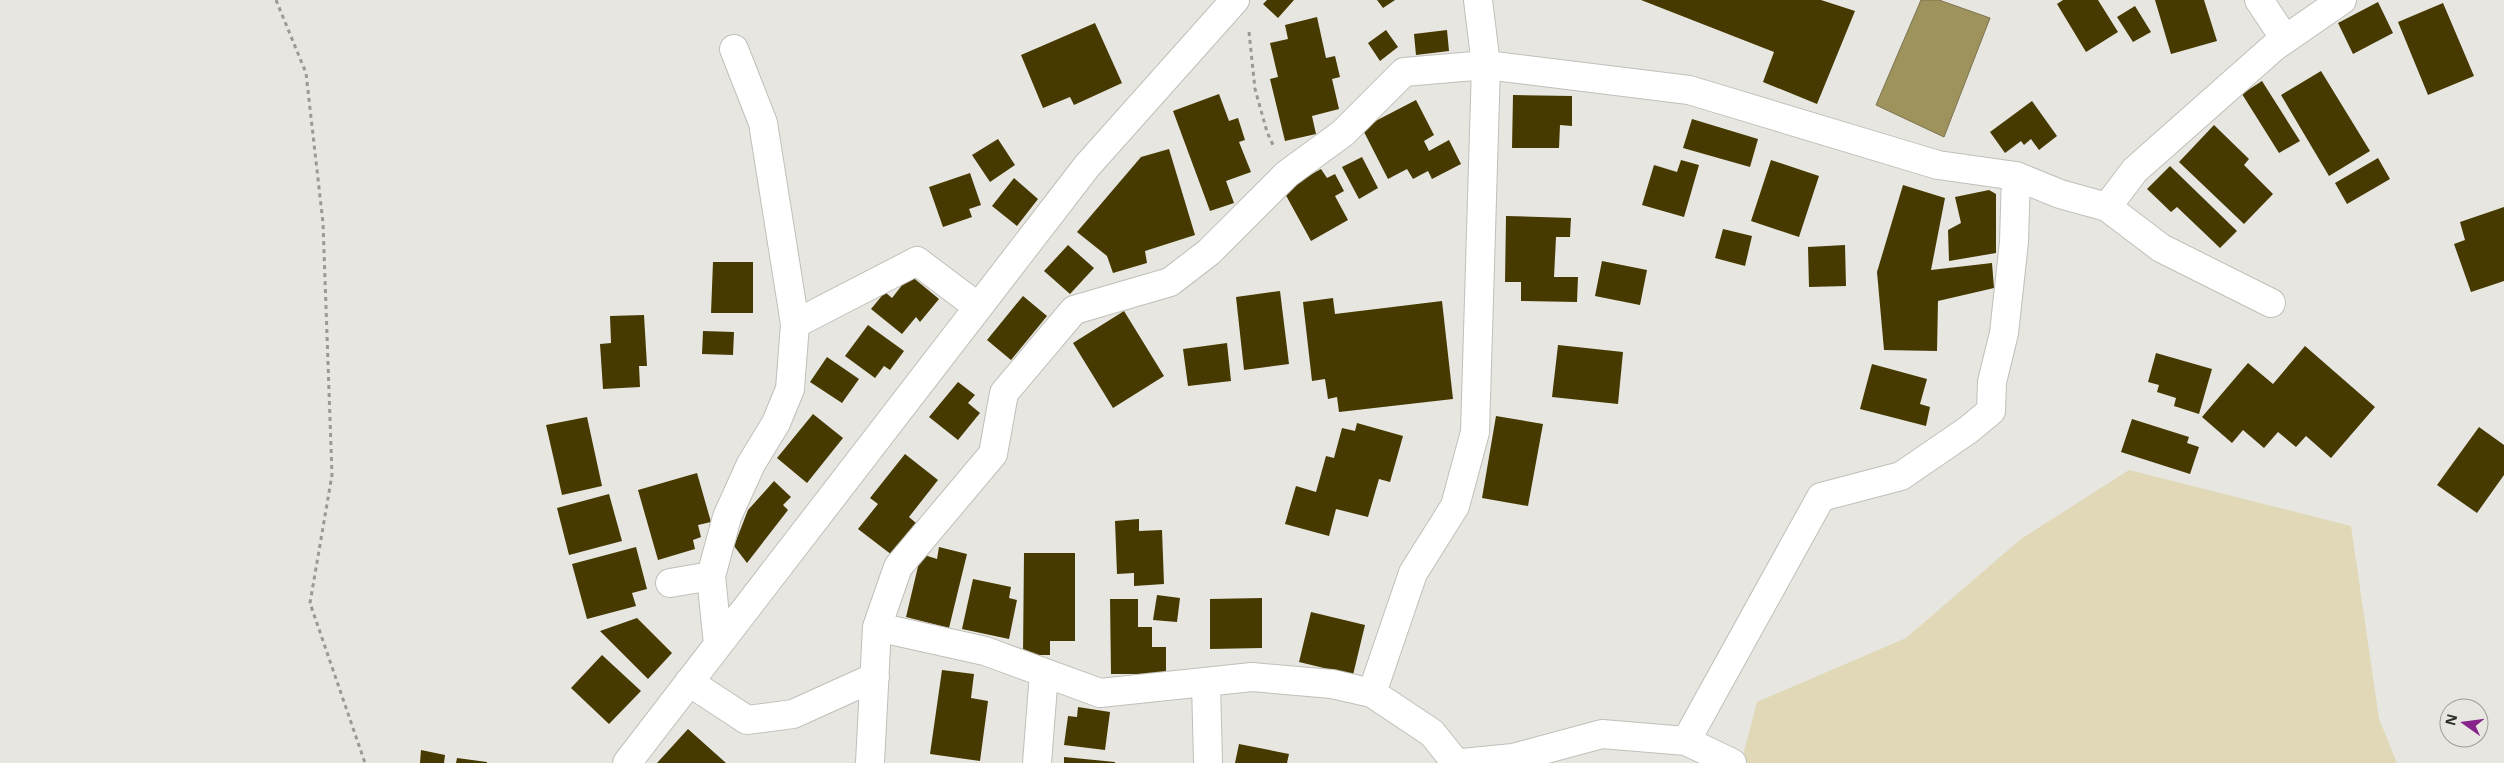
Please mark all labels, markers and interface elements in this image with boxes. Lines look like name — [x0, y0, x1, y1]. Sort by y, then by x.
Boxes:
north arrow — [2439, 698, 2489, 748]
text: N — [2440, 712, 2461, 728]

